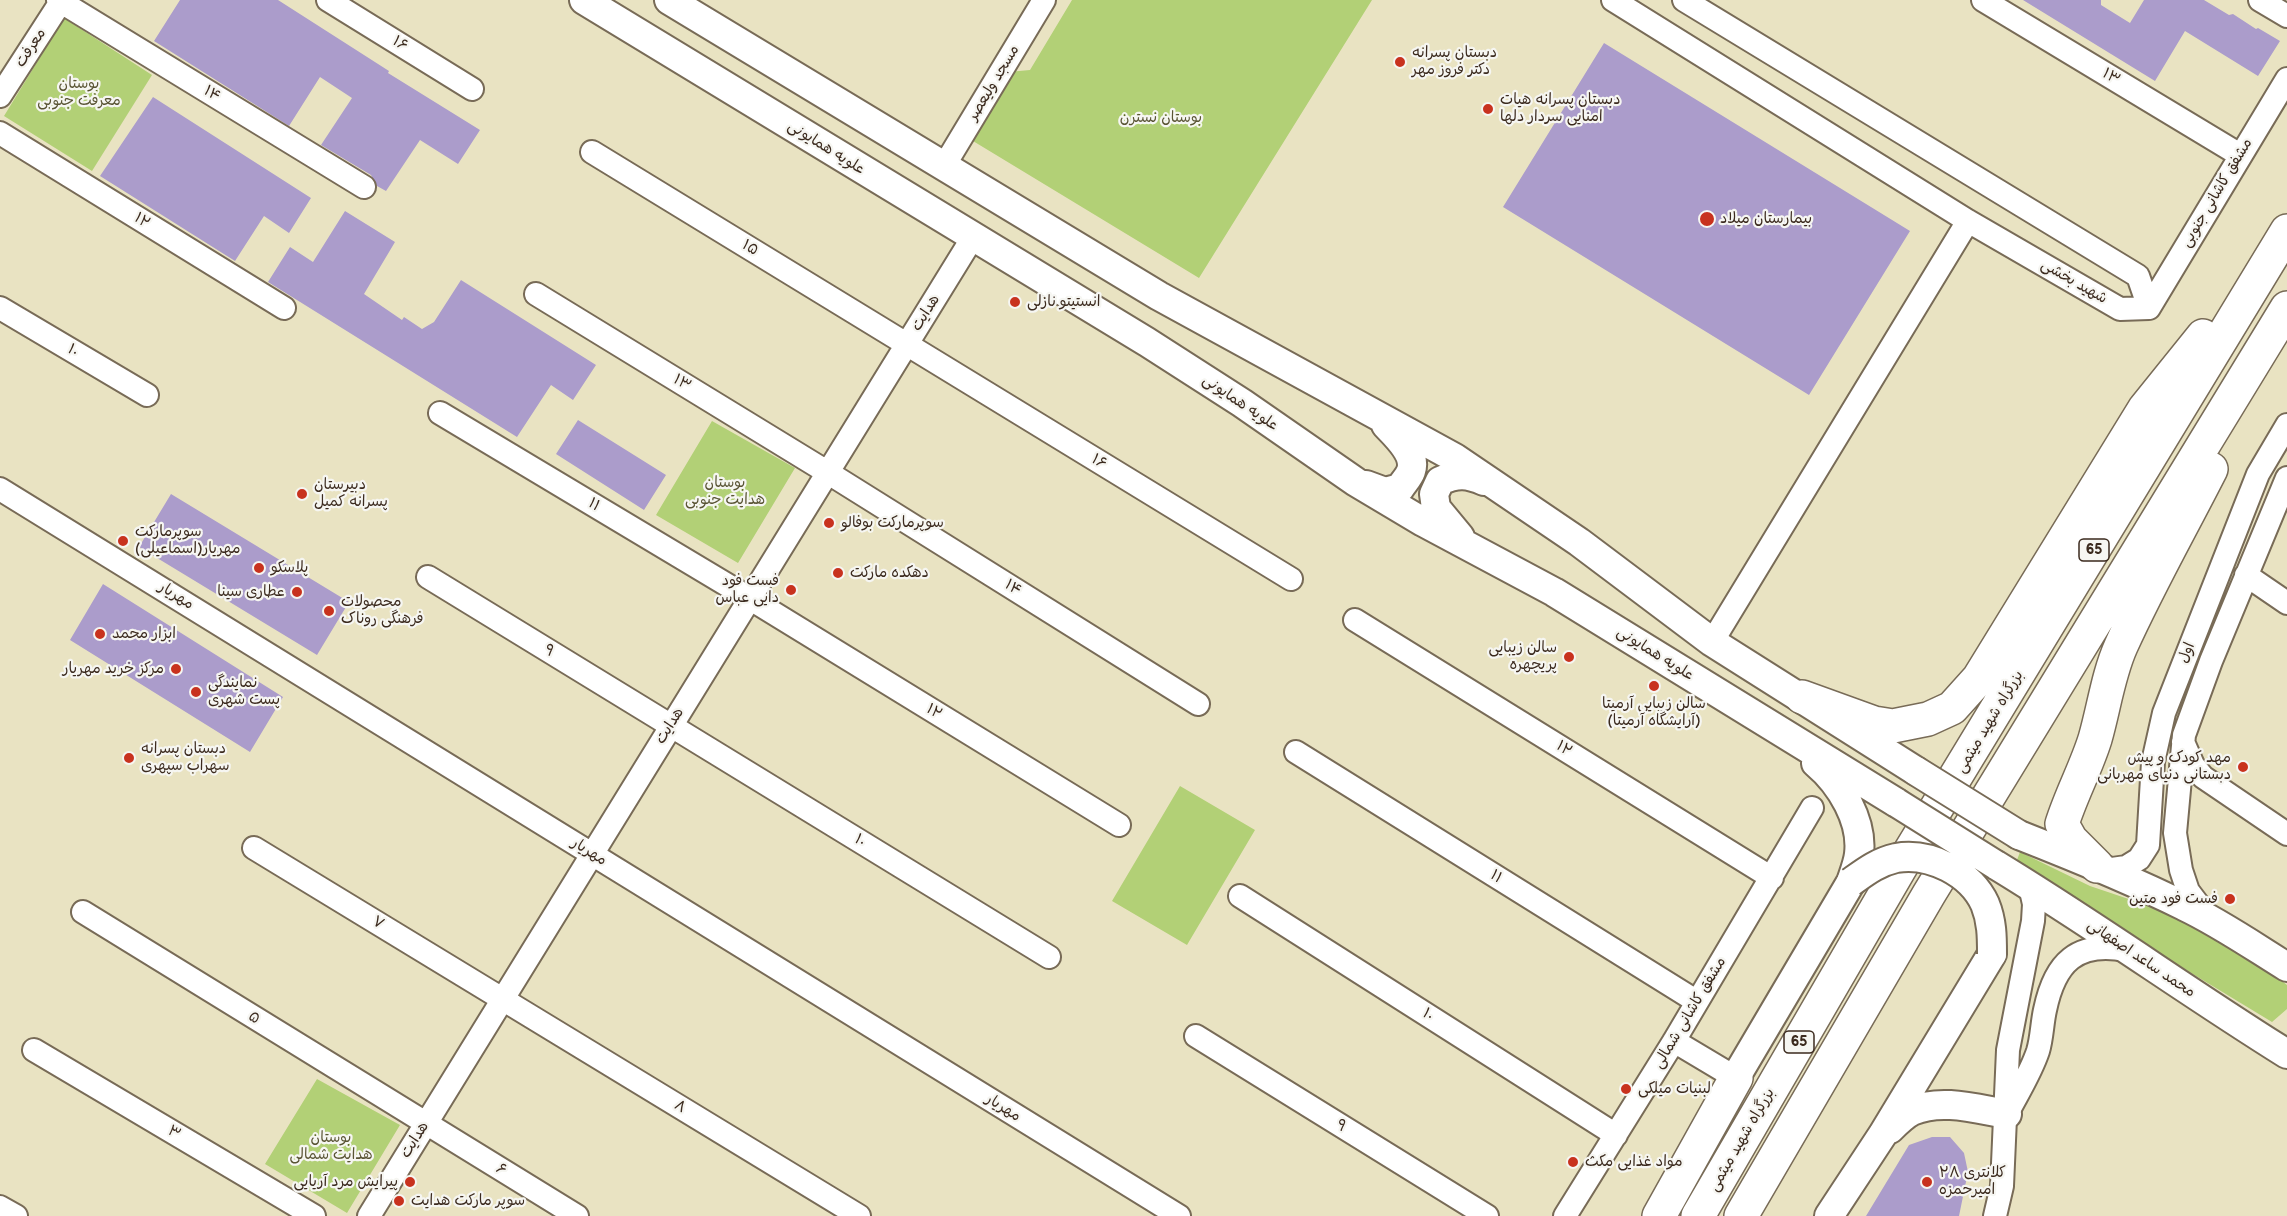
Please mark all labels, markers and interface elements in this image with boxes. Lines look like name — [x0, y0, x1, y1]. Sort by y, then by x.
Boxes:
street label: معرفت — [12, 25, 50, 71]
street label: ۱۶ — [389, 33, 411, 55]
street label: مسجد ولیعصر — [964, 42, 1024, 124]
place label: دبستان پسرانه دکتر فروز مهر — [1412, 44, 1497, 79]
marker: دبستان پسرانه دکتر فروز مهر — [1393, 55, 1407, 69]
street label: ۱۳ — [2099, 65, 2123, 89]
park label: بوستان معرفت جنوبی — [37, 75, 121, 110]
street label: ۱۴ — [200, 82, 224, 106]
place label: دبستان پسرانه هیات امنایی سردار دلها — [1500, 91, 1620, 126]
marker: دبستان پسرانه هیات امنایی سردار دلها — [1481, 102, 1495, 116]
park label: بوستان نسترن — [1120, 109, 1202, 127]
street label: علویه همایونی — [784, 117, 868, 179]
street label: مشفق کاشانی جنوبی — [2177, 135, 2257, 251]
street label: ۱۲ — [131, 209, 153, 233]
marker: بیمارستان میلاد — [1698, 210, 1716, 228]
place label: بیمارستان میلاد — [1720, 210, 1812, 228]
street label: ۱۵ — [739, 236, 761, 260]
street label: شهید بخشی — [2038, 256, 2110, 308]
street label: هدایت — [908, 291, 944, 335]
place label: انستیتو نازلی — [1027, 293, 1101, 311]
marker: انستیتو نازلی — [1008, 295, 1022, 309]
street label: ۱۰ — [64, 341, 82, 361]
street label: ۱۳ — [670, 371, 694, 395]
street label: علویه همایونی — [1199, 371, 1281, 435]
street label: ۱۶ — [1088, 451, 1110, 473]
park label: بوستان هدایت جنوبی — [685, 474, 765, 509]
place label: دبیرستان پسرانه کمیل — [314, 476, 388, 511]
marker: دبیرستان پسرانه کمیل — [295, 487, 309, 501]
street label: ۱۱ — [585, 494, 603, 516]
place label: سوپرمارکت بوفالو — [841, 514, 944, 532]
marker: سوپرمارکت بوفالو — [822, 516, 836, 530]
place label: سوپرمارکت مهریار(اسماعیلی) — [135, 523, 241, 558]
marker: سوپرمارکت مهریار(اسماعیلی) — [116, 534, 130, 548]
road number: 65 — [2079, 539, 2109, 561]
place label: پلاسکو — [271, 559, 308, 577]
marker: پلاسکو — [252, 561, 266, 575]
place label: دهکده مارکت — [850, 564, 929, 582]
marker: دهکده مارکت — [831, 566, 845, 580]
place label: فست فود دایی عباس — [716, 572, 779, 607]
street label: ۱۴ — [1001, 576, 1025, 600]
street label: مهریار — [155, 578, 197, 614]
place label: عطاری سینا — [217, 583, 285, 601]
marker: فست فود دایی عباس — [784, 583, 798, 597]
marker: عطاری سینا — [290, 585, 304, 599]
place label: محصولات فرهنگی روناک — [341, 593, 423, 628]
marker: محصولات فرهنگی روناک — [322, 604, 336, 618]
street label: علویه همایونی — [1613, 623, 1697, 685]
place label: ابزار محمد — [112, 625, 176, 643]
marker: ابزار محمد — [93, 627, 107, 641]
place label: سالن زیبایی پریچهره — [1489, 639, 1557, 674]
street label: اول — [2175, 640, 2199, 666]
street label: ۹ — [540, 641, 558, 661]
marker: سالن زیبایی پریچهره — [1562, 650, 1576, 664]
place label: مرکز خرید مهریار — [63, 660, 164, 678]
marker: مرکز خرید مهریار — [169, 662, 183, 676]
street label: بزرگراه شهید میثمی — [1952, 667, 2028, 777]
place label: نمایندگی پست شهری — [208, 674, 280, 709]
marker: سالن زیبایی آرمیتا (آرایشگاه آرمیتا) — [1647, 679, 1661, 693]
marker: نمایندگی پست شهری — [189, 685, 203, 699]
place label: سالن زیبایی آرمیتا (آرایشگاه آرمیتا) — [1602, 695, 1706, 730]
street label: ۱۲ — [923, 700, 945, 724]
street label: هدایت — [652, 704, 688, 748]
street label: ۱۲ — [1553, 737, 1575, 761]
place label: دبستان پسرانه سهراب سپهری — [141, 740, 229, 775]
place label: مهد کودک و پیش دبستانی دنیای‌ مهربانی — [2097, 749, 2231, 784]
marker: دبستان پسرانه سهراب سپهری — [122, 751, 136, 765]
marker: مهد کودک و پیش دبستانی دنیای‌ مهربانی — [2236, 760, 2250, 774]
street label: ۱۰ — [851, 831, 869, 851]
street label: مهریار — [568, 834, 610, 870]
street label: ۱۱ — [1487, 866, 1505, 888]
place label: فست فود متین — [2129, 890, 2218, 908]
marker: فست فود متین — [2223, 892, 2237, 906]
street label: ۷ — [369, 913, 387, 933]
street label: محمد ساعد اصفهانی — [2084, 916, 2198, 1002]
street label: مشفق کاشانی شمالی — [1650, 954, 1730, 1072]
street label: ۱۰ — [1419, 1005, 1437, 1025]
street label: ۵ — [245, 1008, 263, 1028]
road number: 65 — [1784, 1031, 1814, 1053]
place label: لبنیات میلکی — [1638, 1080, 1711, 1098]
marker: لبنیات میلکی — [1619, 1082, 1633, 1096]
street label: بزرگراه شهید میثمی — [1705, 1085, 1779, 1195]
street label: مهریار — [982, 1090, 1024, 1126]
street label: ۸ — [671, 1097, 689, 1117]
street label: ۹ — [1332, 1116, 1350, 1136]
street label: هدایت — [397, 1118, 433, 1162]
street label: ۳ — [164, 1122, 184, 1144]
park label: بوستان هدایت شمالی — [289, 1129, 373, 1164]
place label: مواد غذایی مکث — [1585, 1153, 1683, 1171]
marker: مواد غذایی مکث — [1566, 1155, 1580, 1169]
street label: ۶ — [492, 1160, 510, 1180]
place label: کلانتری ۲۸ امیرحمزه — [1939, 1164, 2006, 1199]
place label: پیرایش مرد آریایی — [294, 1173, 398, 1191]
marker: پیرایش مرد آریایی — [403, 1175, 417, 1189]
marker: کلانتری ۲۸ امیرحمزه — [1920, 1175, 1934, 1189]
place label: سوپر مارکت هدایت — [411, 1192, 525, 1210]
marker: سوپر مارکت هدایت — [392, 1194, 406, 1208]

